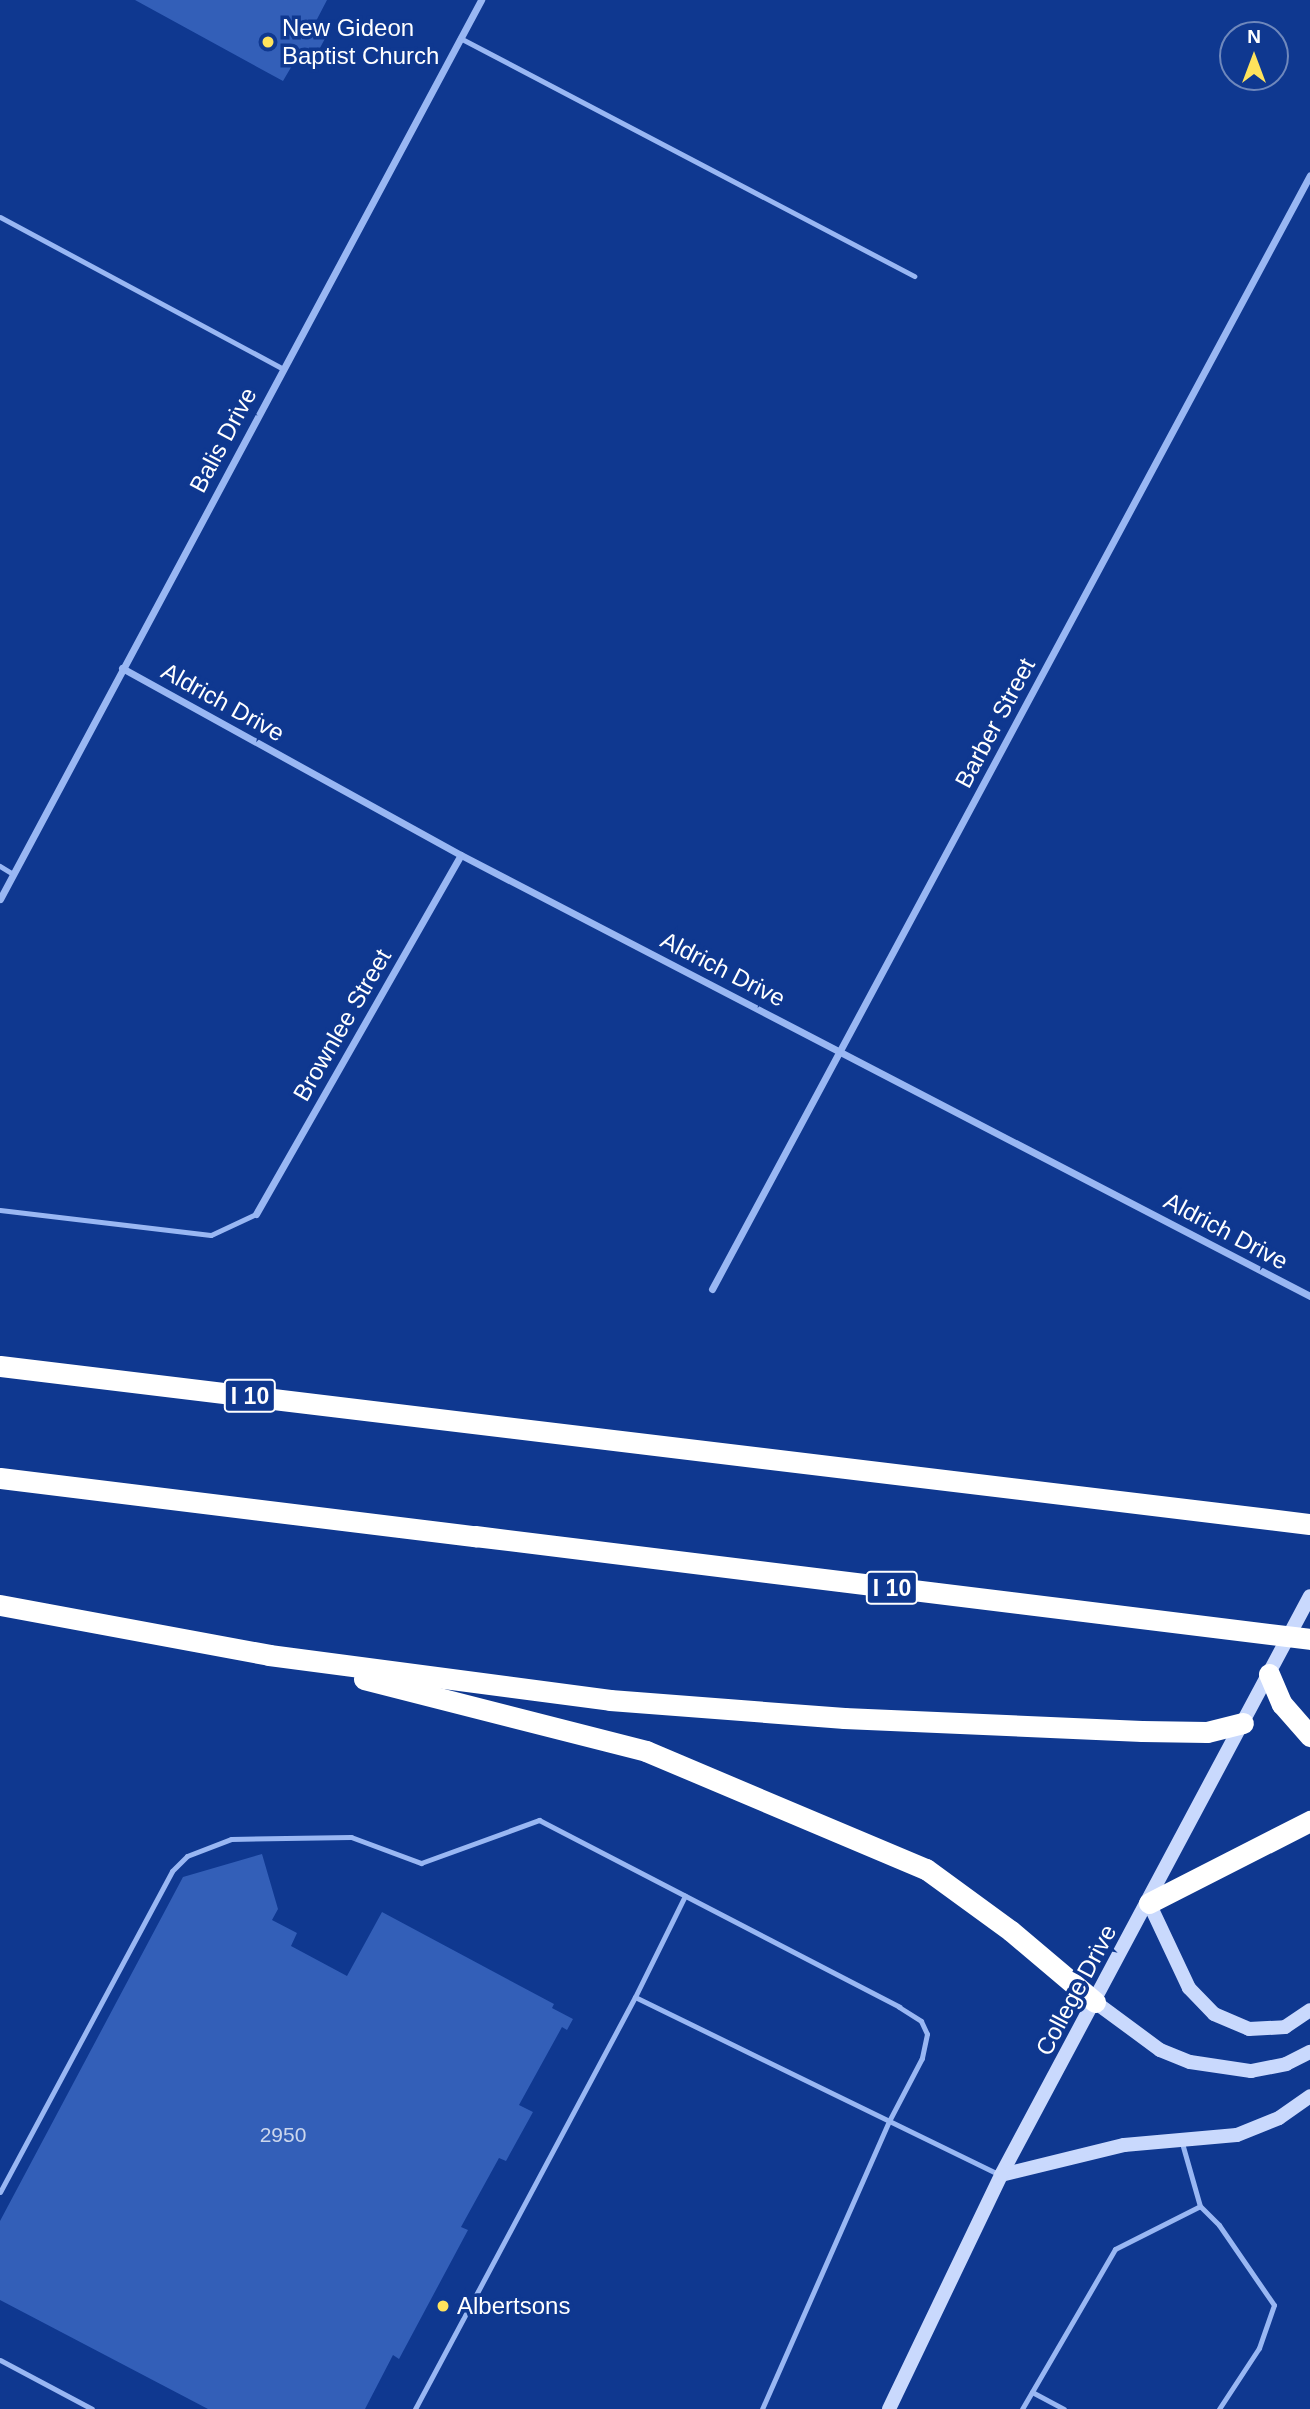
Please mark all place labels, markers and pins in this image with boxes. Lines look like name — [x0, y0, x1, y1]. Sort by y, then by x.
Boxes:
place label: New Gideon Baptist Church — [282, 14, 439, 70]
marker: New Gideon Baptist Church — [260, 34, 276, 50]
place label: Albertsons — [457, 2292, 570, 2320]
marker: Albertsons — [435, 2298, 451, 2314]

